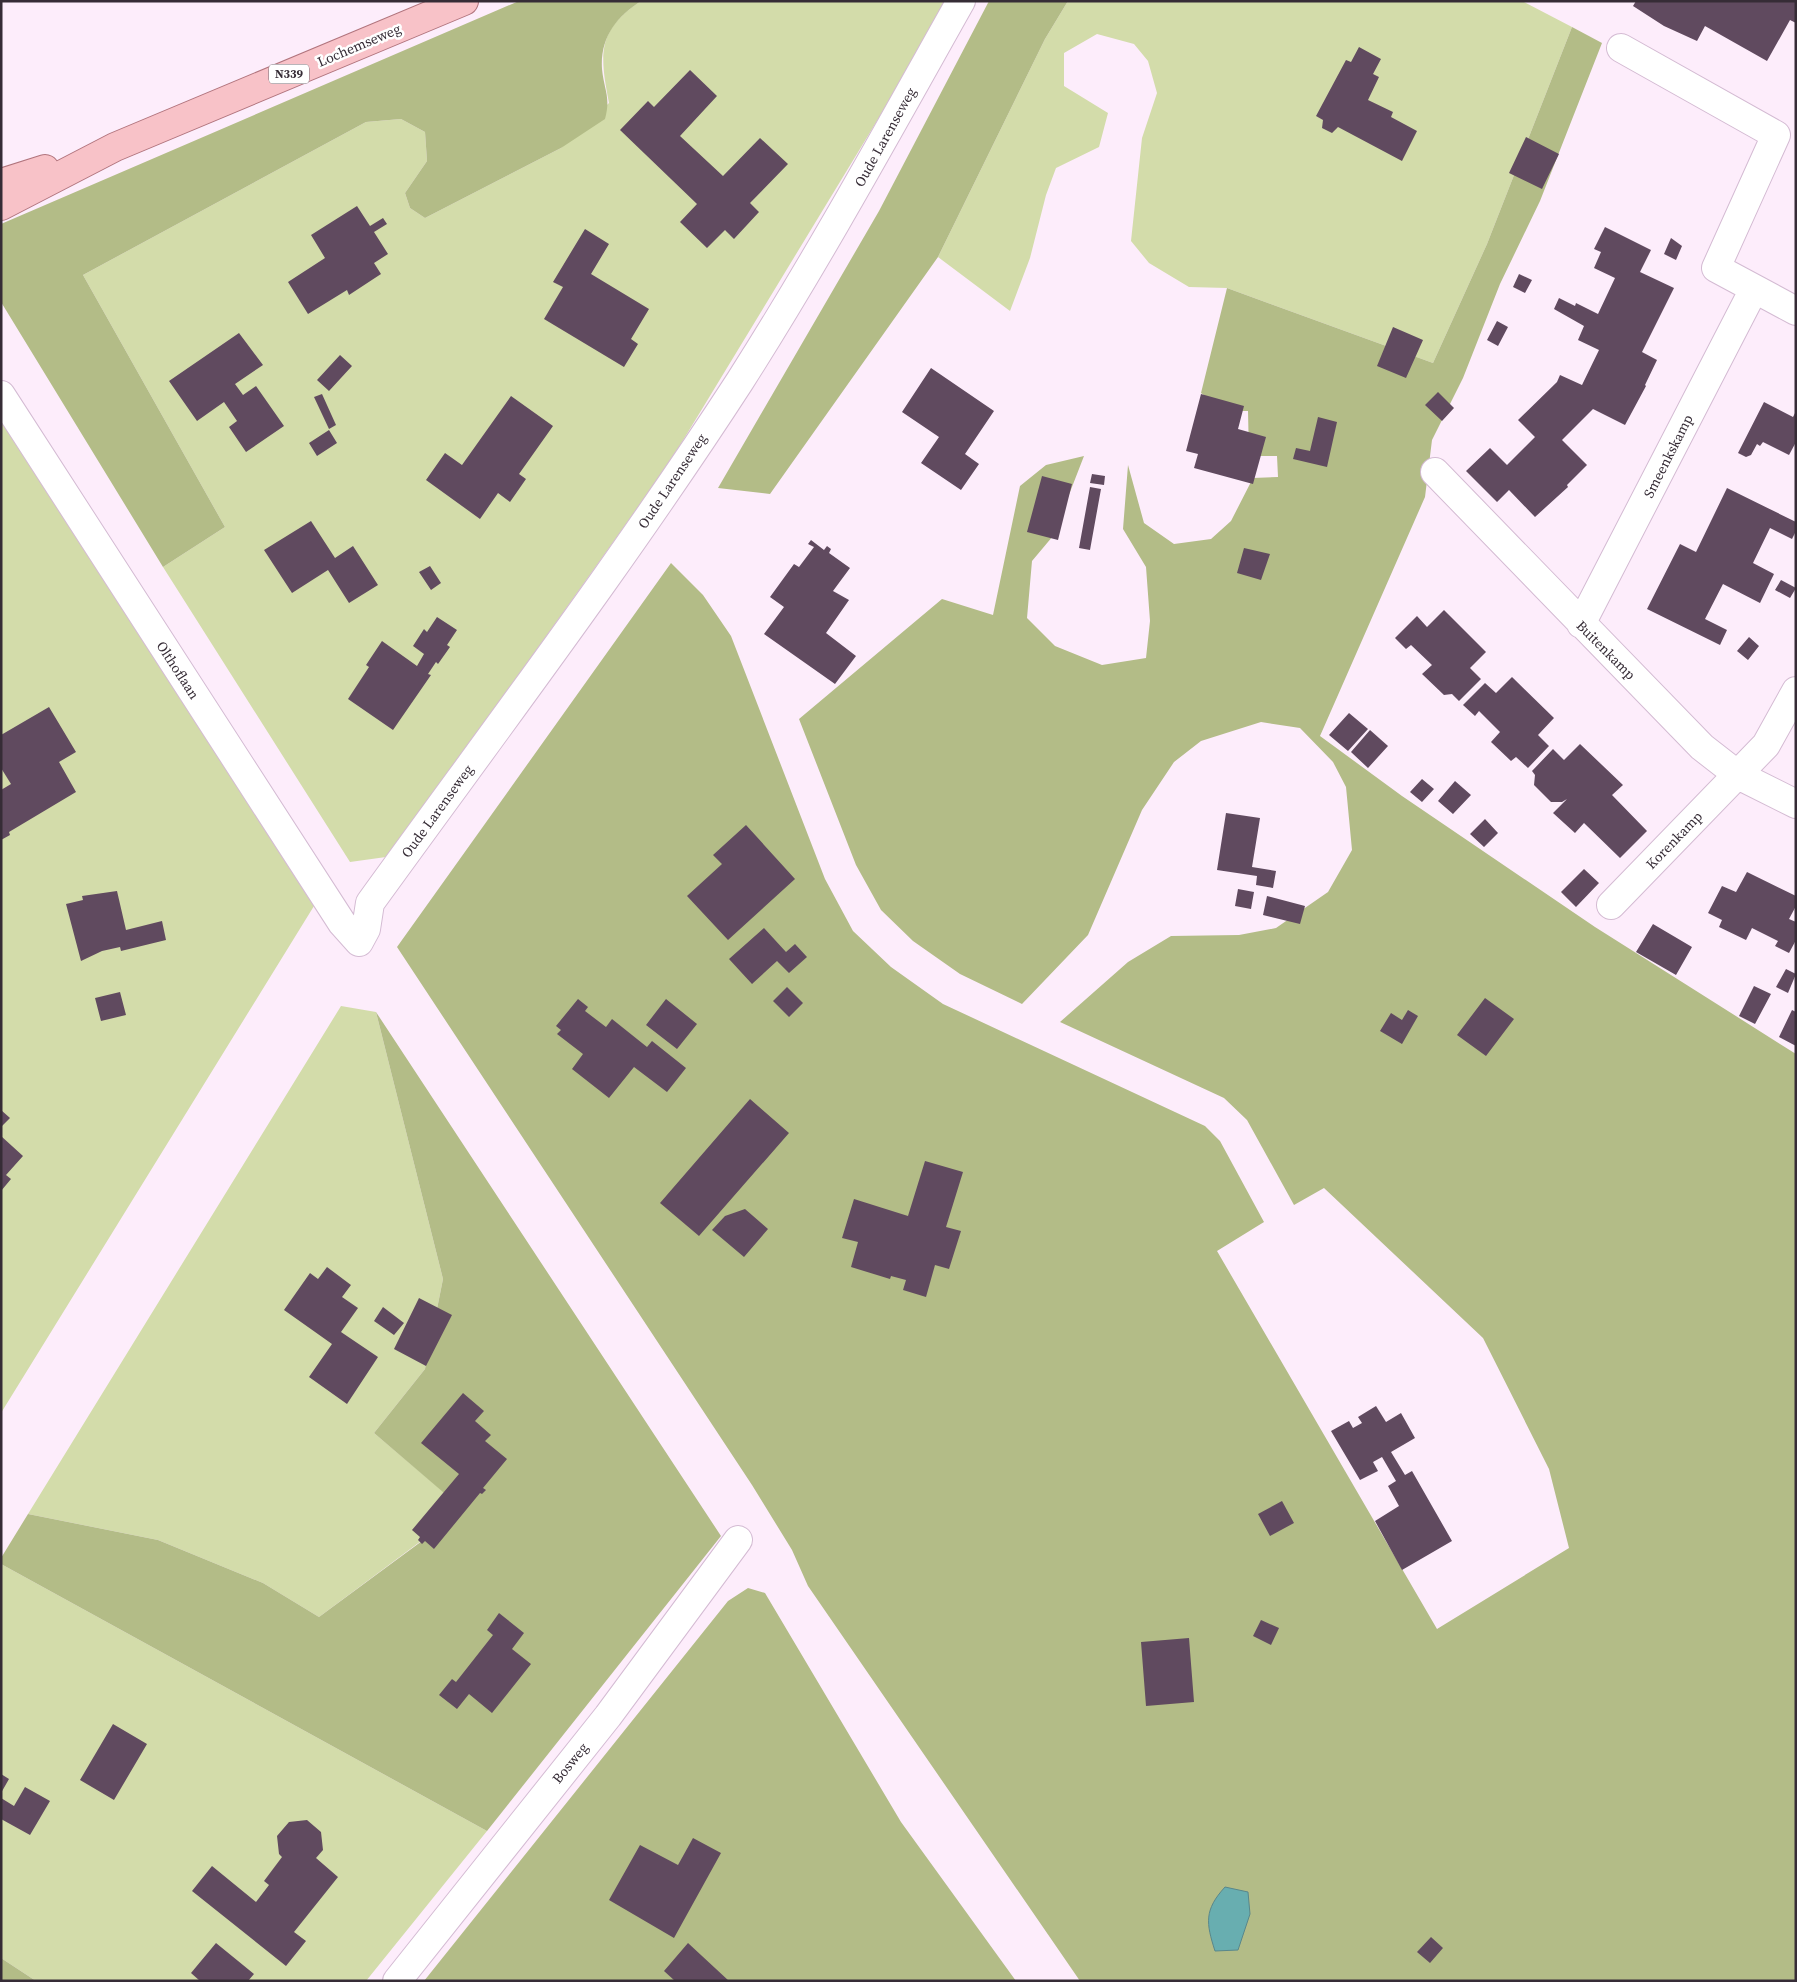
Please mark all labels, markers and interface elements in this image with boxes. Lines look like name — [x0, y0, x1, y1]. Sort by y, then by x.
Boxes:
street label: Lochemseweg — [314, 18, 404, 72]
road number: N339 — [269, 64, 309, 84]
street label: Oude Larenseweg — [849, 84, 921, 190]
street label: Smeenkskamp — [1638, 411, 1698, 501]
street label: Oude Larenseweg — [633, 429, 711, 533]
street label: Buitenkamp — [1572, 616, 1640, 684]
street label: Olthoflaan — [152, 637, 205, 703]
street label: Oude Larenseweg — [396, 760, 478, 862]
street label: Korenkamp — [1641, 807, 1707, 873]
street label: Bosweg — [547, 1738, 593, 1788]

